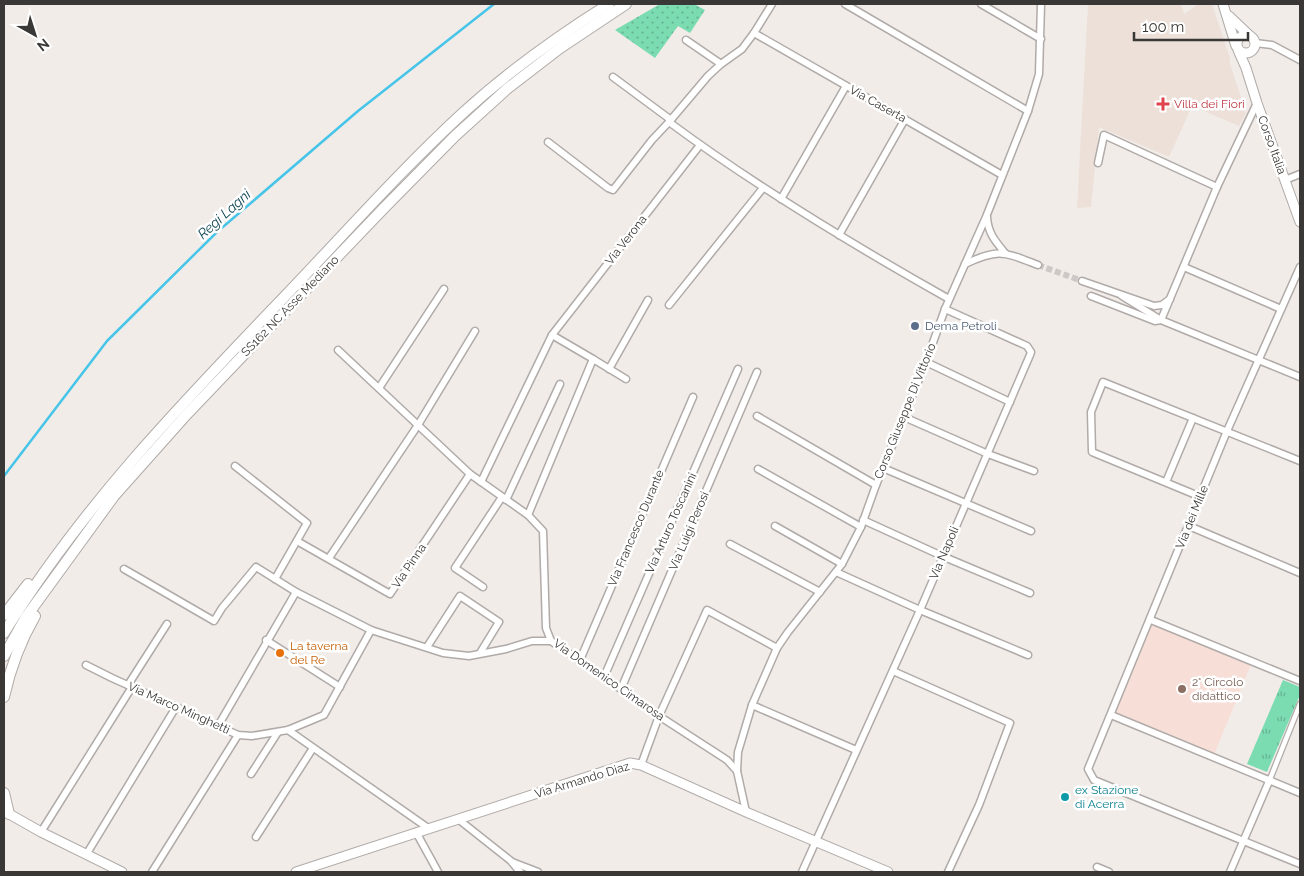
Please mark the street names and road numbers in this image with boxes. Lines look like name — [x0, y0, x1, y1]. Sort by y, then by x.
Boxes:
street label: Via Caserta — [847, 83, 909, 125]
street label: Corso Italia — [1255, 114, 1289, 176]
street label: Via Verona — [602, 212, 650, 268]
street label: SS162 NC Asse Mediano — [238, 253, 342, 359]
street label: Corso Giuseppe Di Vittorio — [871, 341, 939, 481]
street label: Via Francesco Durante — [605, 468, 667, 588]
street label: Via Arturo Toscanini — [643, 471, 699, 575]
street label: Via dei Mille — [1173, 483, 1211, 551]
street label: Via Luigi Perosi — [666, 490, 712, 572]
street label: Via Napoli — [927, 524, 961, 582]
street label: Via Pinna — [389, 541, 429, 591]
street label: Via Domenico Cimarosa — [551, 636, 667, 724]
street label: Via Marco Minghetti — [126, 679, 232, 737]
street label: Via Armando Diaz — [533, 759, 631, 801]

